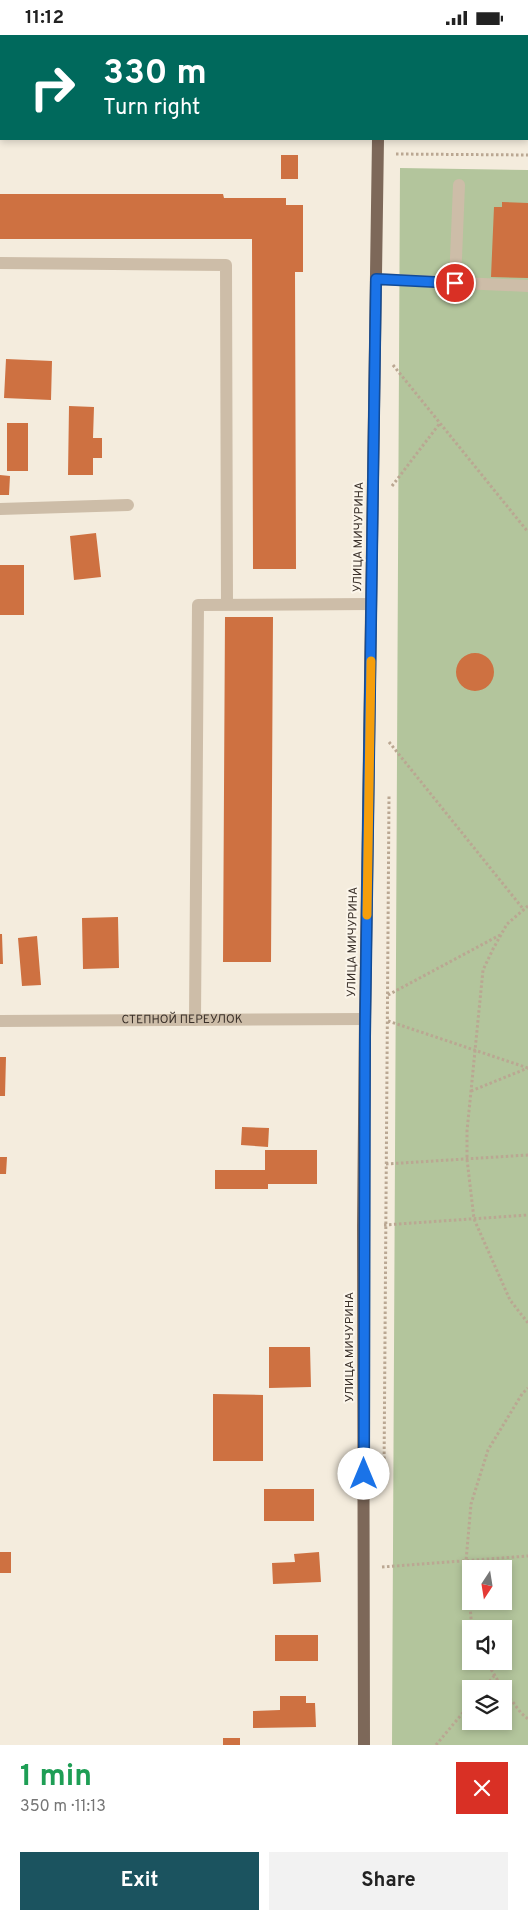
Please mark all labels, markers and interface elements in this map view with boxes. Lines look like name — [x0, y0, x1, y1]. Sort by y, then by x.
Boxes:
text: 11:12 — [25, 6, 64, 30]
text: 330 m — [103, 52, 207, 96]
icon: right — [20, 55, 85, 120]
text: Turn right — [103, 95, 200, 122]
pin — [434, 262, 476, 304]
icon: arrive — [441, 269, 469, 297]
street label: УЛИЦА МИЧУРИНА — [350, 482, 368, 592]
street label: УЛИЦА МИЧУРИНА — [344, 887, 362, 997]
street label: СТЕПНОЙ ПЕРЕУЛОК — [121, 1012, 243, 1028]
street label: УЛИЦА МИЧУРИНА — [342, 1292, 358, 1402]
position arrow — [337, 1447, 389, 1499]
north arrow — [462, 1560, 512, 1610]
map controls — [462, 1560, 512, 1730]
button: sound — [462, 1620, 512, 1670]
button: layers — [462, 1680, 512, 1730]
text: 1 min — [20, 1759, 92, 1796]
button: close — [456, 1762, 508, 1814]
text: 350 m · 11:13 — [20, 1797, 106, 1817]
button: Exit — [20, 1852, 259, 1910]
button: Share — [269, 1852, 508, 1910]

